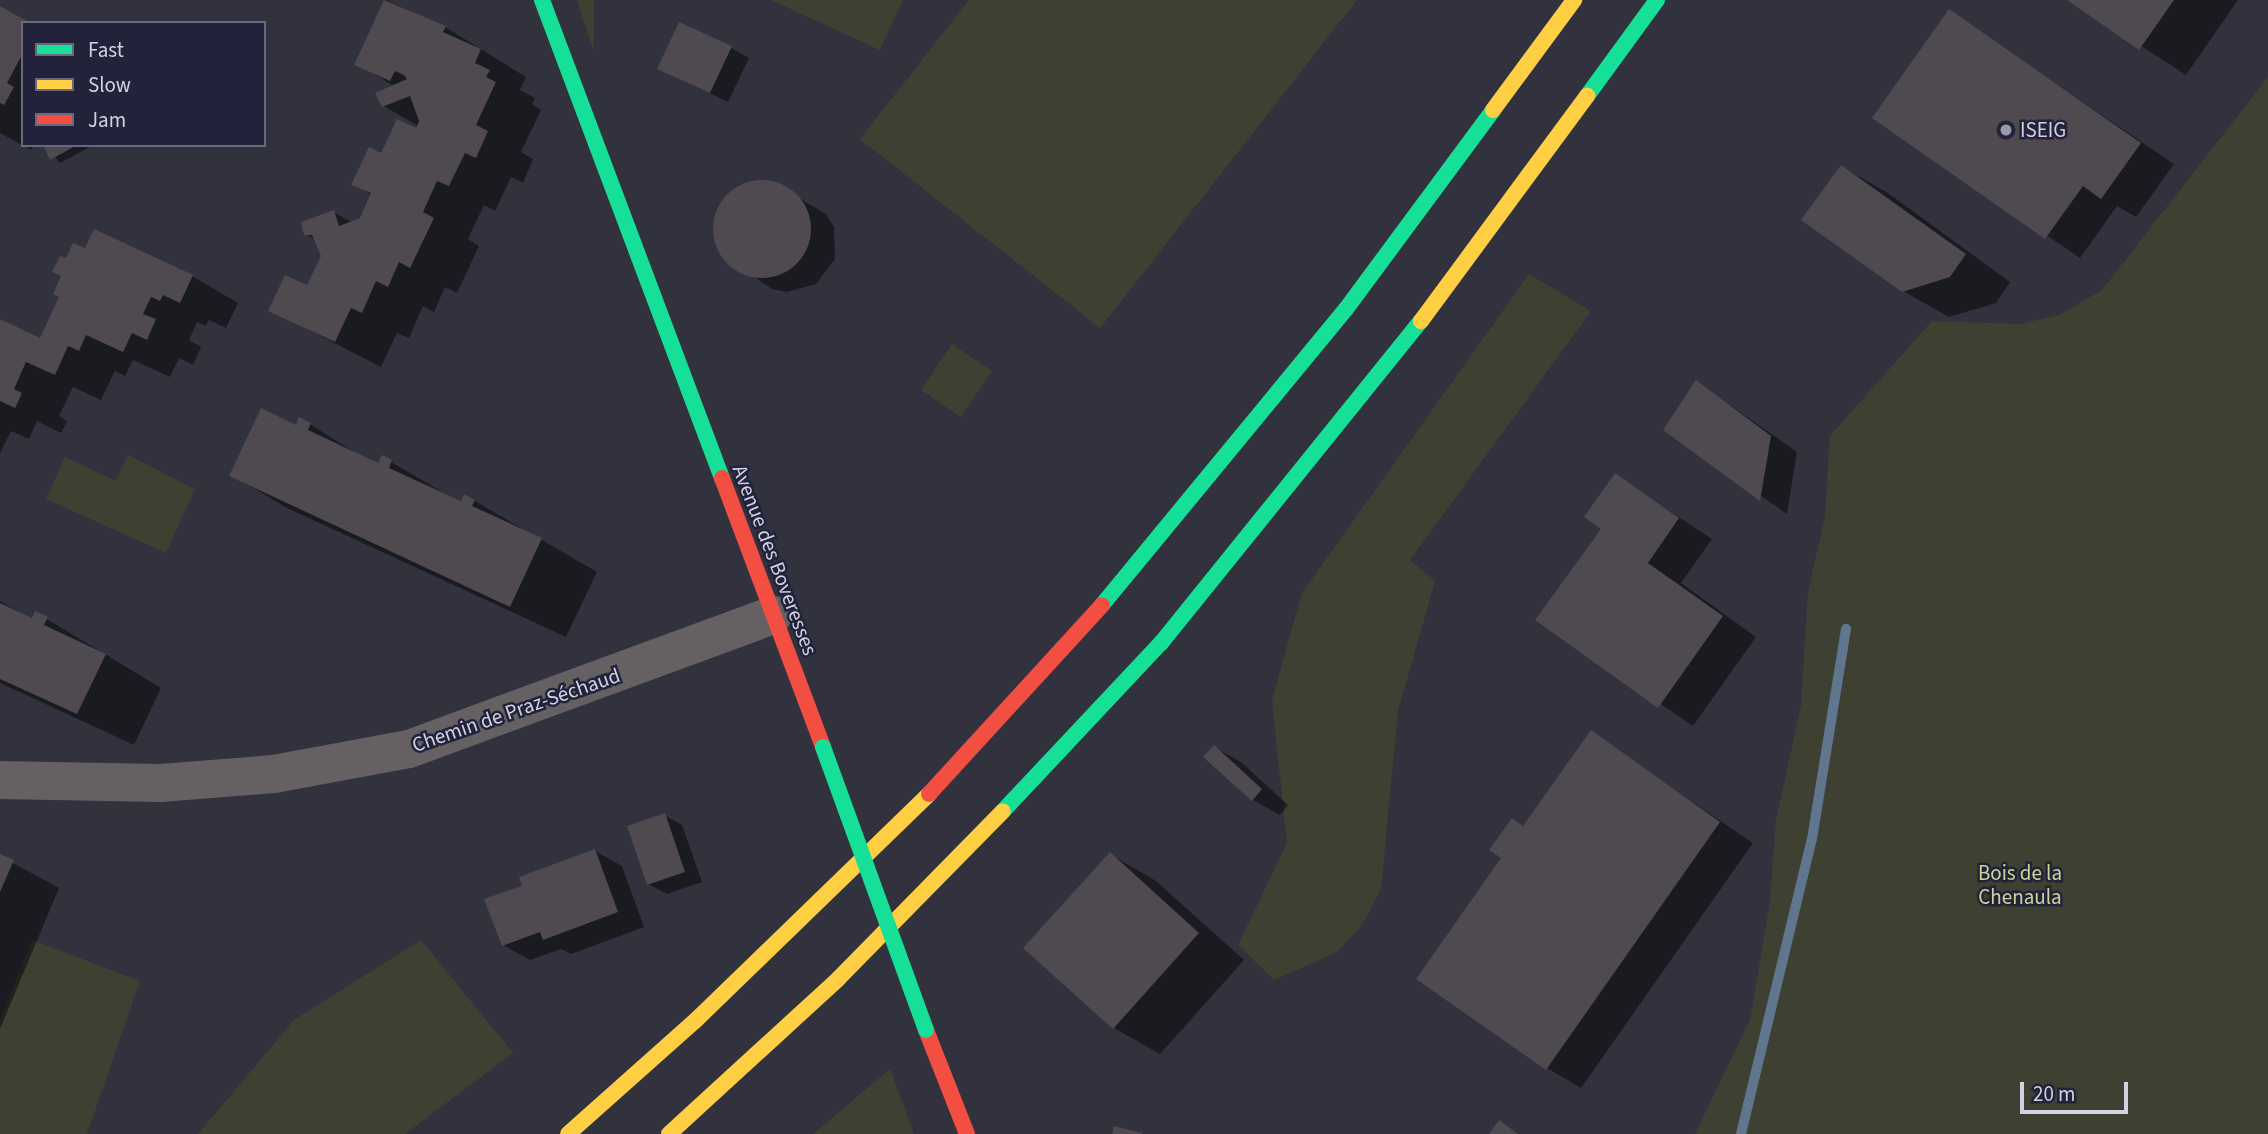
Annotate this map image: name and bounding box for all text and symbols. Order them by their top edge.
legend [21,21,266,147]
text: Fast [88,35,124,65]
text: Slow [88,70,131,100]
text: Jam [88,105,126,135]
place label: ISEIG [2020,117,2066,143]
marker: ISEIG [1998,122,2014,138]
street label: Avenue des Boveresses [727,461,823,659]
street label: Chemin de Praz-Séchaud [409,662,623,758]
park label: Bois de la Chenaula [1978,860,2062,910]
scale bar [2023,1068,2132,1112]
text: 20 m [2033,1079,2075,1109]

